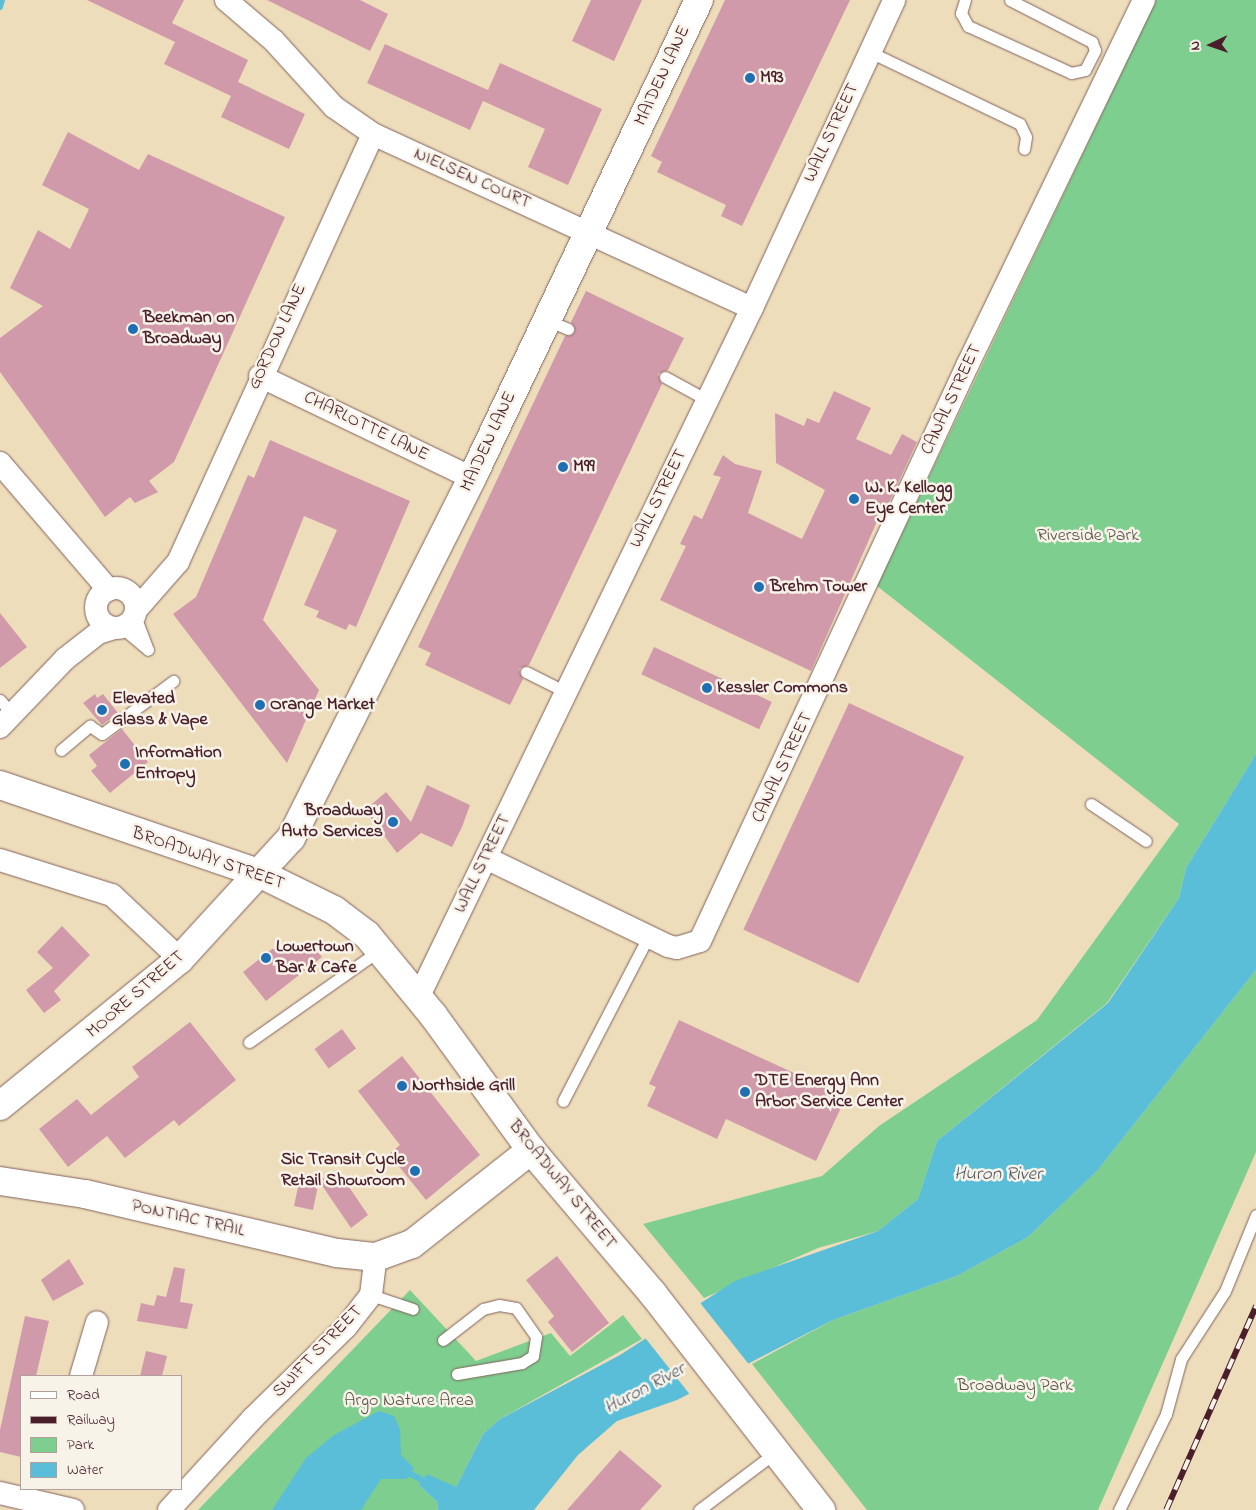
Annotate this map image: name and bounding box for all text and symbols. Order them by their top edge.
north arrow [1186,20,1236,70]
street label: MAIDEN LANE [630,23,696,129]
text: N [1185,41,1206,51]
place label: M93 [760,67,784,89]
marker: M93 [744,72,756,84]
street label: WALL STREET [800,80,864,186]
street label: NIELSEN COURT [410,144,534,214]
street label: GORDON LANE [244,281,312,393]
place label: Beekman on Broadway [143,308,234,350]
marker: Beekman on Broadway [127,323,139,335]
street label: CANAL STREET [917,341,987,459]
street label: CHARLOTTE LANE [300,387,432,467]
street label: MAIDEN LANE [456,389,522,495]
street label: WALL STREET [626,446,692,552]
place label: M99 [573,456,595,478]
marker: M99 [557,461,569,473]
place label: W. K. Kellogg Eye Center [865,478,952,520]
marker: W. K. Kellogg Eye Center [847,492,861,506]
park label: Riverside Park [1037,525,1139,547]
place label: Brehm Tower [770,576,867,598]
marker: Brehm Tower [752,580,766,594]
place label: Kessler Commons [717,677,848,699]
marker: Kessler Commons [701,682,713,694]
place label: Elevated Glass & Vape [112,689,208,732]
place label: Orange Market [270,694,375,716]
marker: Orange Market [254,699,266,711]
marker: Elevated Glass & Vape [96,704,108,716]
street label: CANAL STREET [748,709,818,827]
place label: Information Entropy [135,743,222,786]
marker: Information Entropy [119,758,131,770]
place label: Broadway Auto Services [281,801,383,844]
street label: WALL STREET [450,811,516,917]
marker: Broadway Auto Services [387,816,399,828]
street label: BROADWAY STREET [129,823,287,895]
place label: Lowertown Bar & Cafe [276,937,357,980]
street label: MOORE STREET [83,947,189,1043]
marker: Lowertown Bar & Cafe [260,952,272,964]
place label: DTE Energy Ann Arbor Service Center [755,1071,903,1114]
place label: Northside Grill [412,1075,515,1097]
marker: Northside Grill [396,1080,408,1092]
marker: DTE Energy Ann Arbor Service Center [739,1086,751,1098]
street label: BROADWAY STREET [503,1116,621,1254]
place label: Sic Transit Cycle Retail Showroom [281,1150,405,1192]
water label: Huron River [954,1164,1042,1186]
marker: Sic Transit Cycle Retail Showroom [409,1165,421,1177]
street label: PONTIAC TRAIL [129,1195,247,1243]
street label: SWIFT STREET [268,1301,368,1403]
water label: Huron River [601,1358,689,1420]
legend [20,1375,182,1490]
park label: Broadway Park [957,1375,1073,1397]
text: Road [67,1384,100,1406]
park label: Argo Nature Area [344,1390,474,1412]
text: Railway [67,1409,115,1431]
text: Park [67,1434,94,1456]
text: Water [67,1459,103,1481]

